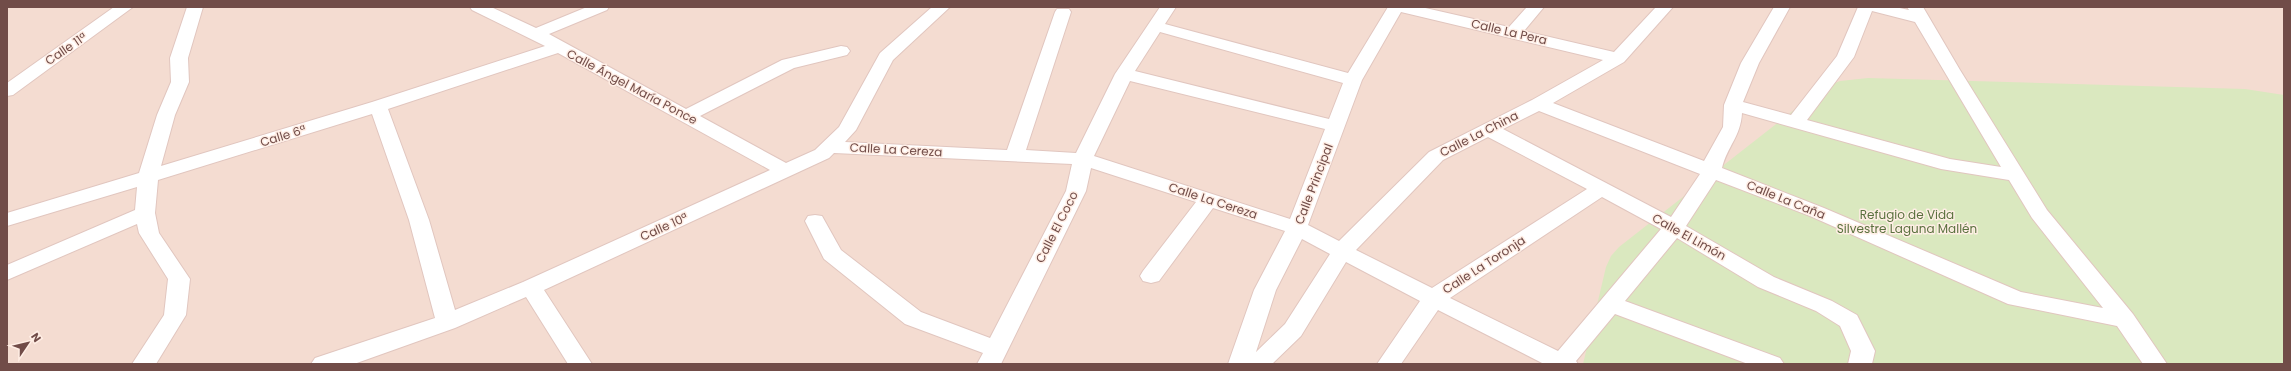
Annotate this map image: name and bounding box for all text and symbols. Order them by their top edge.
street label: Calle La Pera [1469,15,1549,49]
street label: Calle 11ª [41,28,90,69]
street label: Calle Ángel María Ponce [564,45,701,128]
street label: Calle La China [1437,106,1521,161]
street label: Calle 6ª [258,121,308,151]
street label: Calle La Cereza [849,139,943,160]
street label: Calle Principal [1290,141,1337,227]
street label: Calle La Caña [1744,176,1828,223]
street label: Calle La Cereza [1166,178,1260,223]
street label: Calle El Coco [1031,188,1082,265]
park label: Refugio de Vida Silvestre Laguna Mallén [1837,206,1977,237]
street label: Calle 10ª [637,208,690,245]
street label: Calle El Limón [1649,209,1729,264]
street label: Calle La Toronja [1439,231,1528,298]
north arrow [8,323,48,363]
text: N [27,329,45,345]

